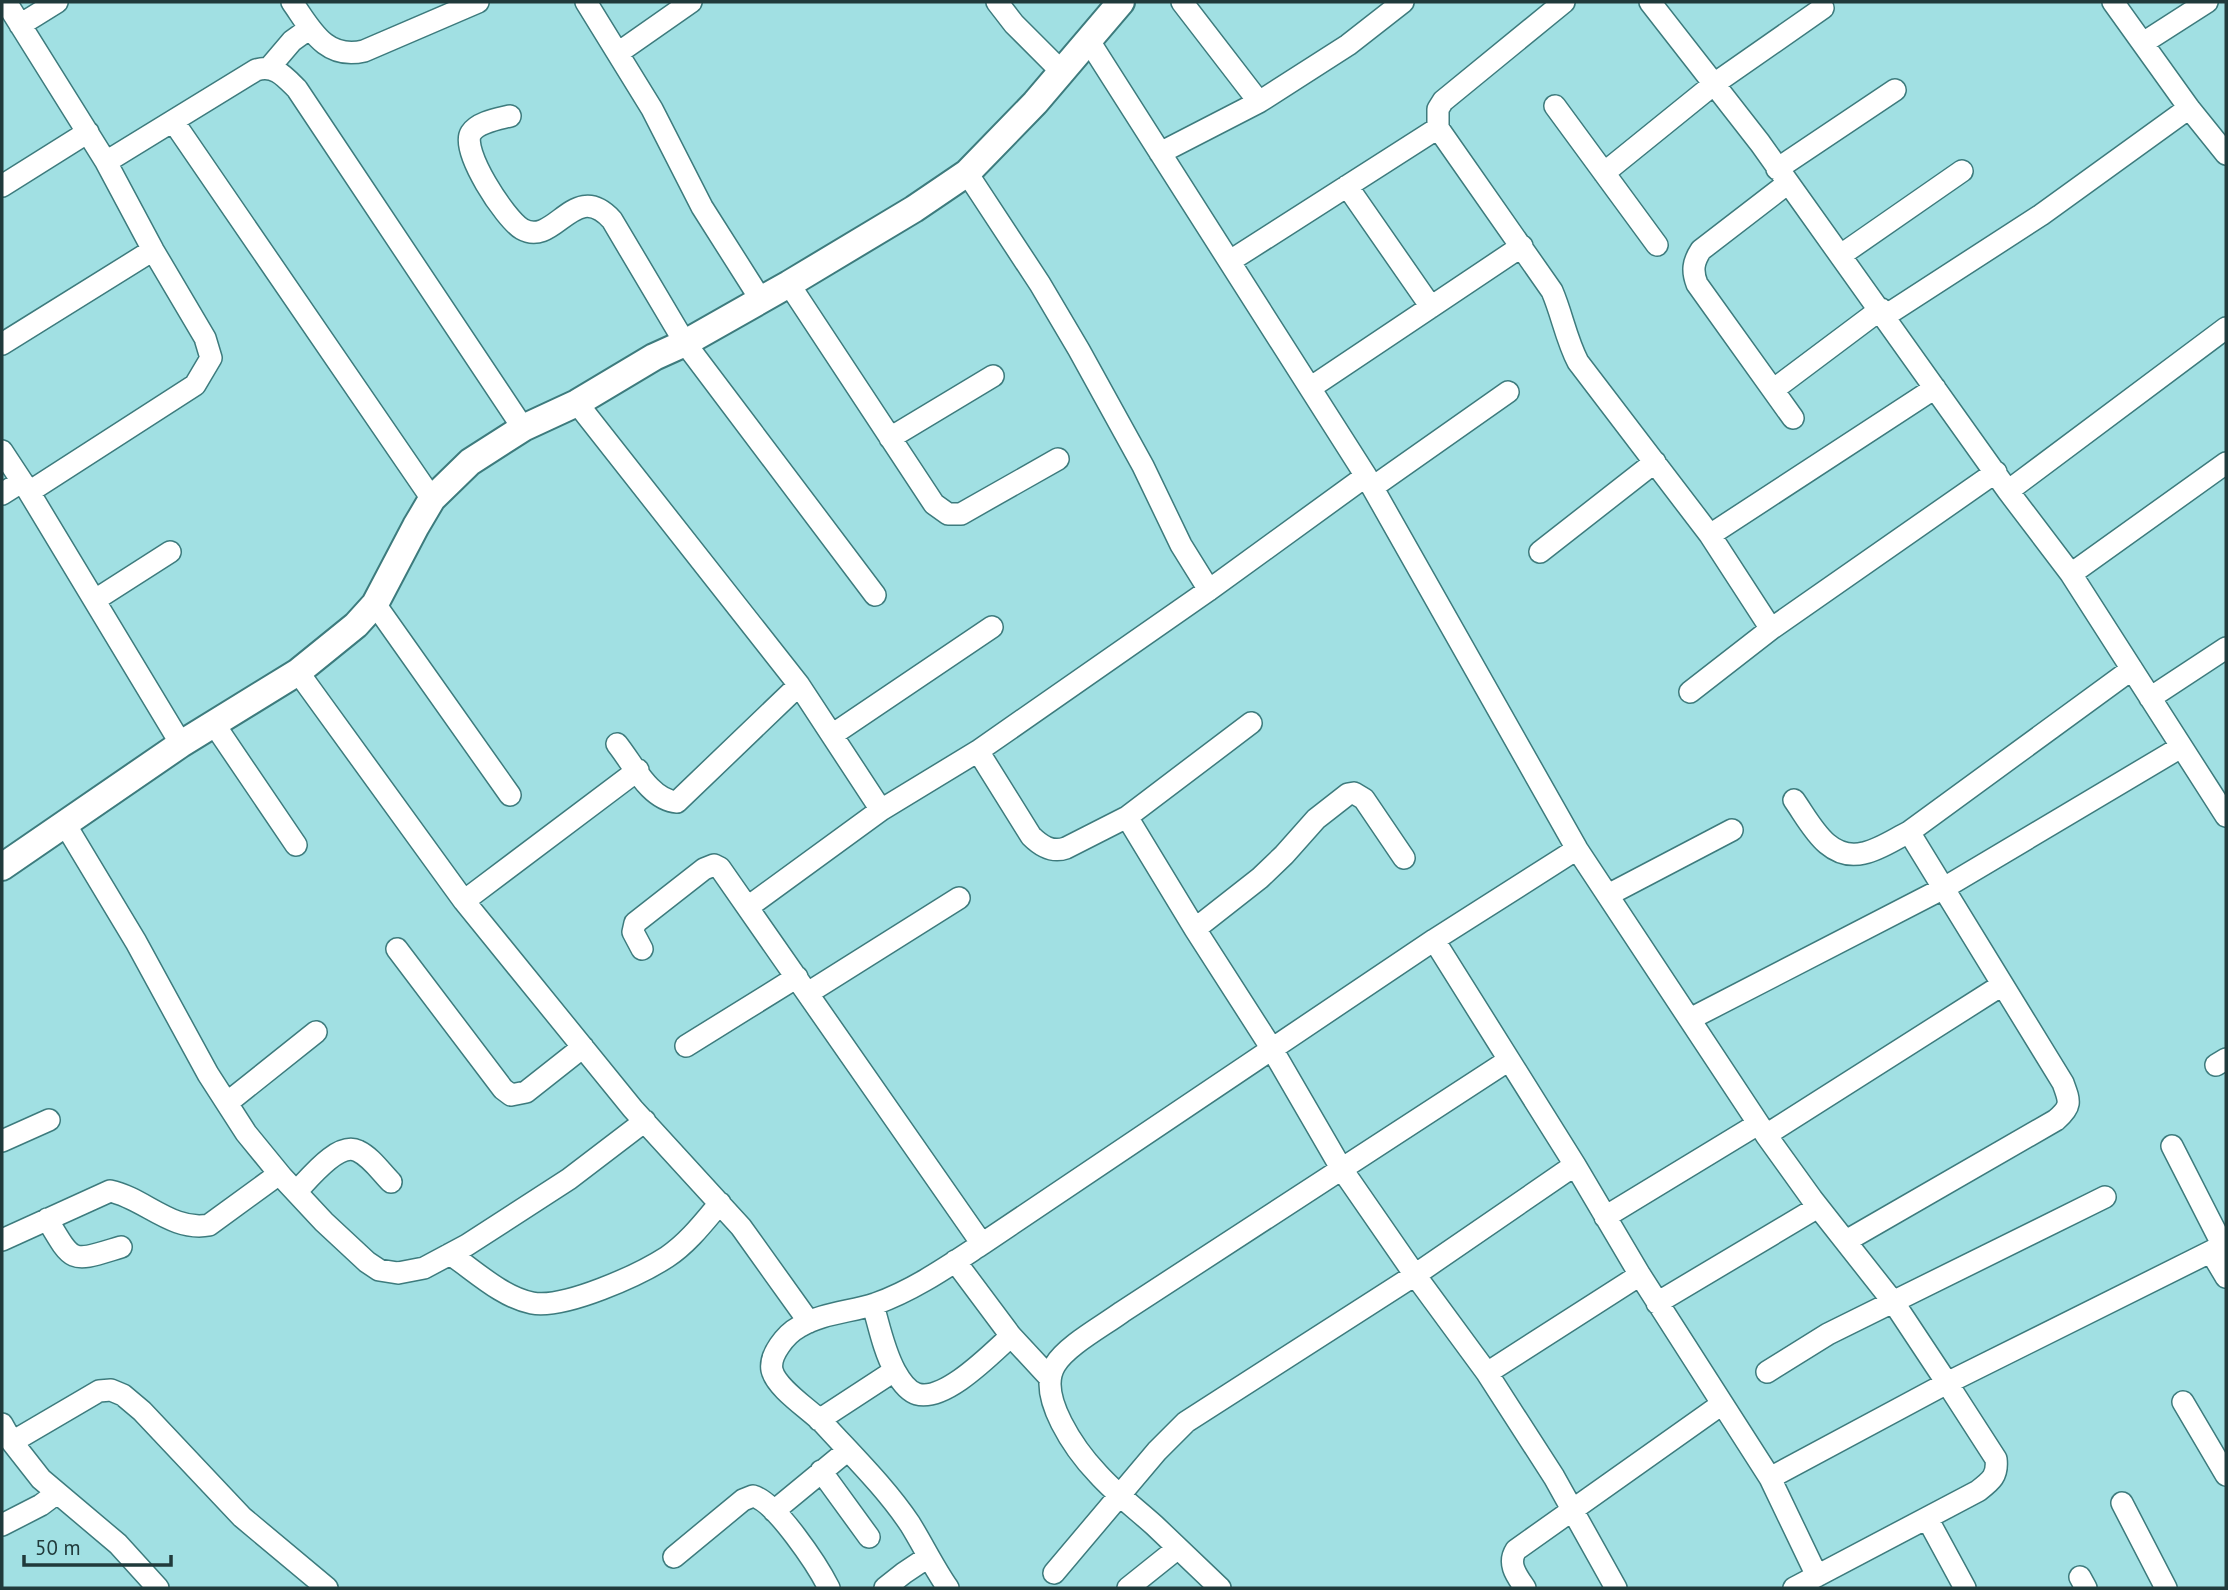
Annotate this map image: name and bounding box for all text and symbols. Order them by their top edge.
scale bar [24,1524,172,1568]
text: 50 m [35,1534,81,1561]

